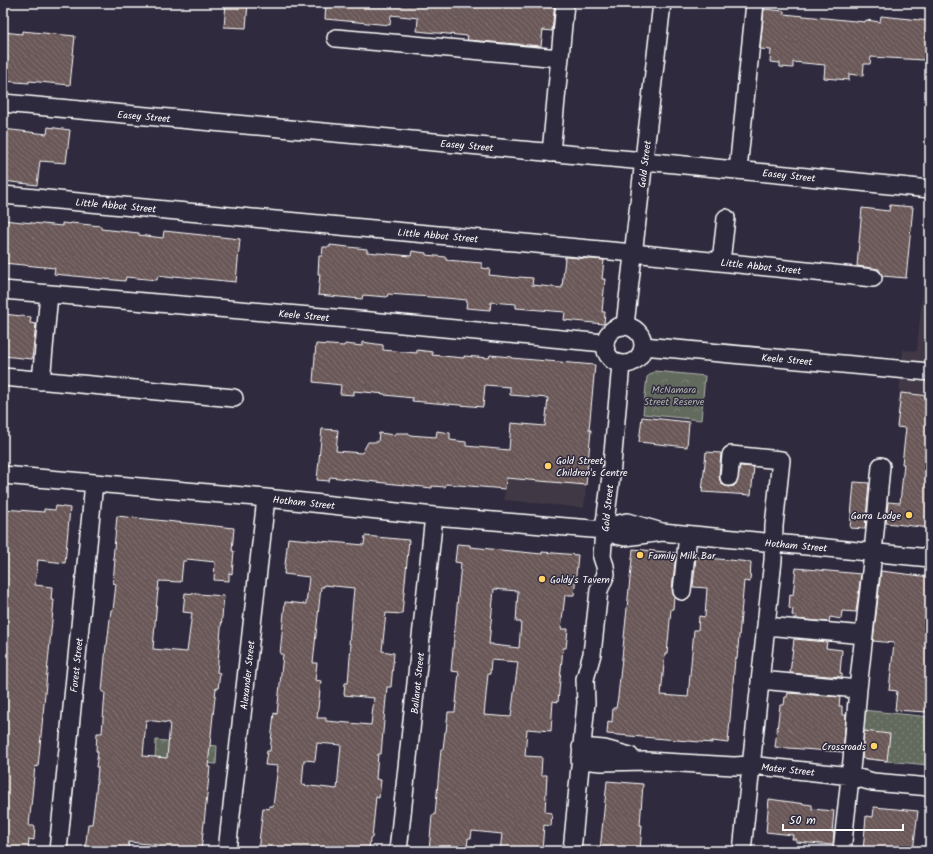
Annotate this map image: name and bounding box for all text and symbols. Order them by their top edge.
street label: Easey Street [117,107,171,127]
street label: Easey Street [440,136,494,156]
street label: Gold Street [634,139,656,189]
street label: Easey Street [762,165,816,187]
street label: Little Abbot Street [75,195,157,218]
street label: Little Abbot Street [397,225,479,248]
street label: Little Abbot Street [720,255,802,279]
street label: Keele Street [278,306,330,326]
street label: Keele Street [761,350,813,370]
park label: McNamara Street Reserve [644,382,705,410]
place label: Gold Street Children's Centre [556,453,628,481]
marker: Gold Street Children's Centre [543,461,553,471]
street label: Gold Street [598,484,618,533]
street label: Hotham Street [272,492,336,514]
place label: Garra Lodge [851,508,901,524]
marker: Garra Lodge [904,510,914,520]
street label: Hotham Street [764,535,828,557]
place label: Family Milk Bar [648,548,716,564]
marker: Family Milk Bar [635,550,645,560]
place label: Goldy's Tavern [550,572,610,588]
marker: Goldy's Tavern [537,574,547,584]
street label: Forest Street [66,637,88,693]
street label: Alexander Street [236,640,260,711]
street label: Ballarat Street [407,651,429,715]
place label: Crossroads [822,739,867,755]
marker: Crossroads [869,741,879,751]
street label: Mater Street [760,759,816,781]
scale bar [783,806,903,832]
text: 50 m [789,811,816,830]

